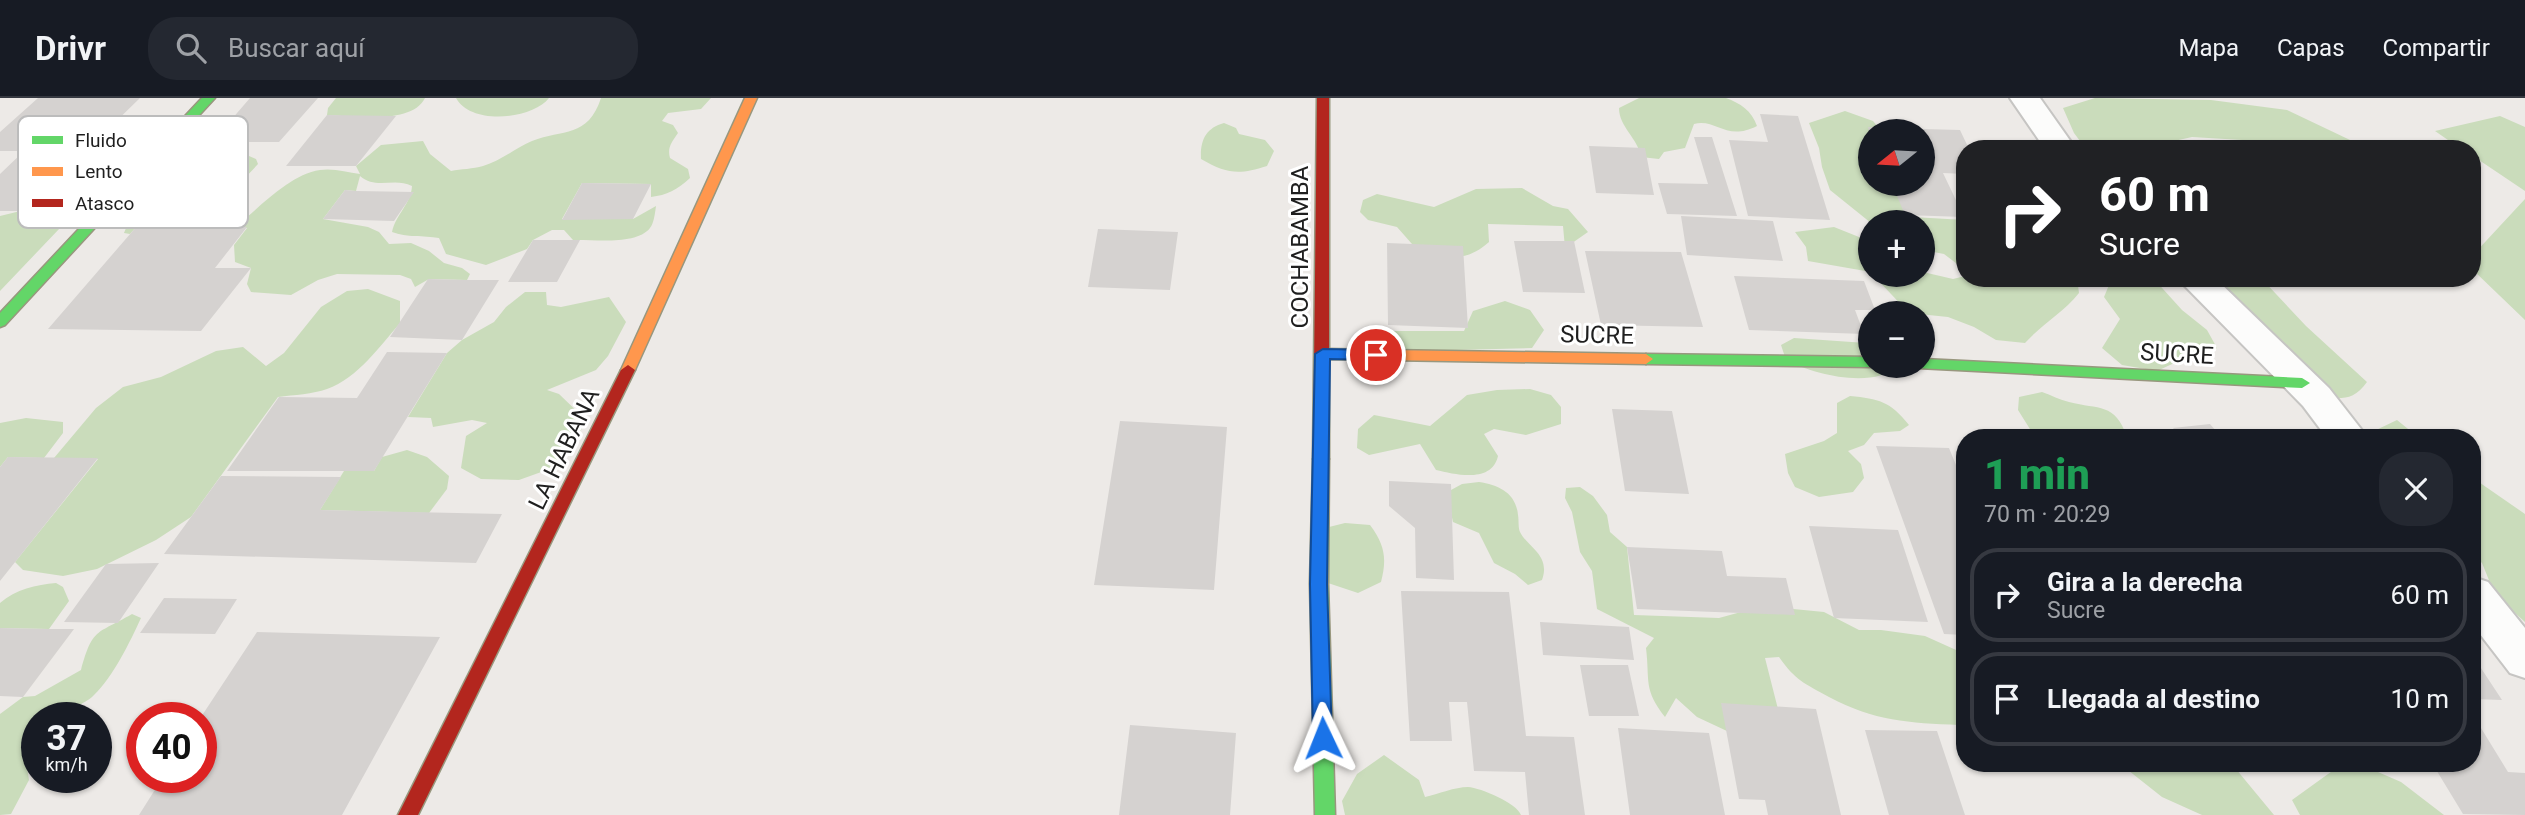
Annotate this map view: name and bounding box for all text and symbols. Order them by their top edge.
search box [148,17,638,80]
text: Drivr [35,29,106,68]
icon: search [172,29,210,67]
text: Buscar aquí [228,33,365,63]
text: Mapa [2178,34,2239,62]
text: Capas [2277,34,2345,62]
text: Compartir [2383,34,2490,62]
legend [18,116,248,228]
north arrow [1858,119,1936,196]
map controls [1858,119,1935,378]
text: Fluido [75,129,127,152]
text: Lento [75,160,123,183]
street label: COCHABAMBA [1286,165,1314,328]
text: 60 m [2099,166,2210,223]
icon: right [1984,168,2075,259]
text: Atasco [75,192,134,215]
button: + [1858,210,1935,287]
text: Sucre [2099,225,2180,263]
button: − [1858,301,1935,378]
street label: SUCRE [1560,320,1634,350]
pin [1346,325,1406,385]
icon: arrive [1357,336,1395,374]
street label: SUCRE [2139,338,2215,370]
street label: LA HABANA [523,384,606,514]
text: 1 min [1984,450,2090,499]
button: close [2379,452,2453,526]
text: 70 m · 20:29 [1984,501,2110,528]
text: Gira a la derecha [2047,567,2243,597]
icon: right [1988,576,2026,614]
text: 60 m [2391,580,2449,610]
text: Sucre [2047,597,2105,624]
icon: arrive [1988,680,2026,718]
text: Llegada al destino [2047,684,2260,714]
text: 10 m [2391,684,2449,714]
position arrow [1286,701,1360,775]
speed limit sign: 40 [126,702,217,793]
text: 37 [46,718,87,759]
text: km/h [45,754,88,775]

